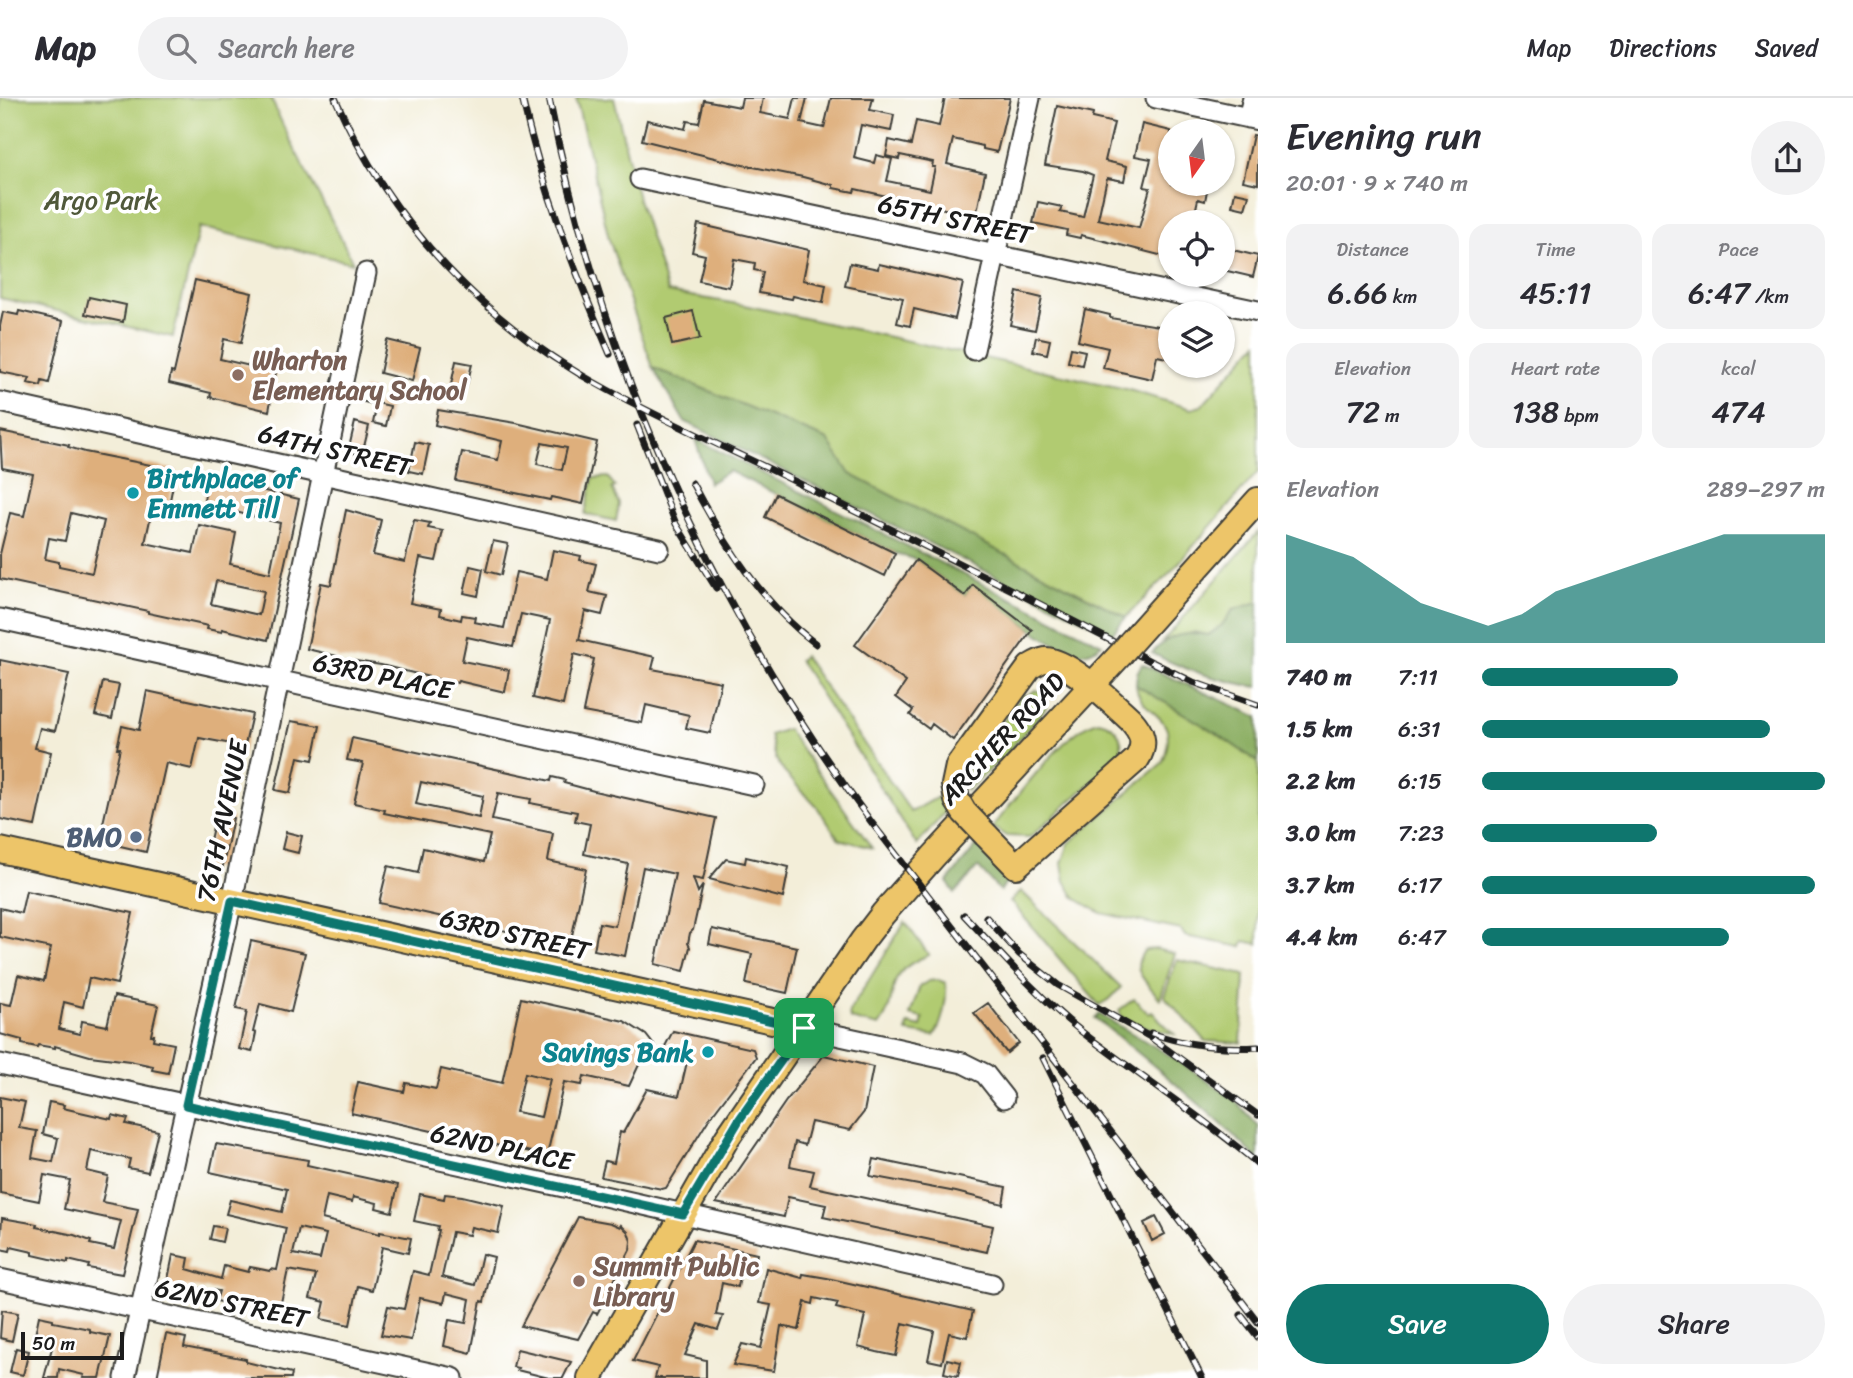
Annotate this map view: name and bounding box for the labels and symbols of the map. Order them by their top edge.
north arrow [1158,119,1236,196]
park label: Argo Park [43,177,158,223]
street label: 65TH STREET [874,180,1038,258]
place label: Wharton Elementary School [252,337,468,413]
marker: Wharton Elementary School [230,367,246,383]
street label: 64TH STREET [254,410,418,490]
place label: Birthplace of Emmett Till [147,455,302,531]
marker: Birthplace of Emmett Till [125,485,141,501]
street label: 63RD PLACE [309,639,459,714]
street label: ARCHER ROAD [927,660,1077,816]
street label: 76TH AVENUE [182,734,262,907]
place label: BMO [67,814,122,860]
marker: BMO [128,829,144,845]
street label: 63RD STREET [435,894,597,974]
pin [774,998,834,1058]
place label: Savings Bank [541,1029,694,1075]
marker: Savings Bank [700,1044,716,1060]
street label: 62ND PLACE [426,1109,579,1185]
place label: Summit Public Library [592,1243,760,1319]
street label: 62ND STREET [151,1264,315,1342]
marker: Summit Public Library [571,1273,587,1289]
scale bar [21,1329,124,1361]

